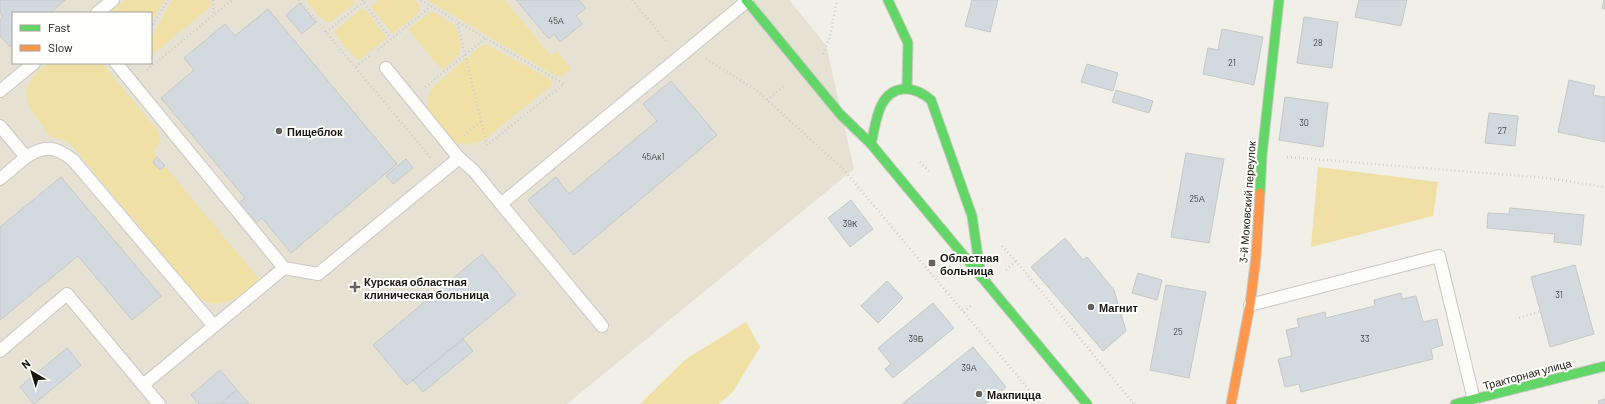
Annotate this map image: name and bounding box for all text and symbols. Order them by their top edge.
legend [12,12,152,64]
house number: 45А [548,15,564,26]
text: Fast [48,20,71,34]
house number: 28 [1313,37,1323,48]
text: Slow [48,40,73,54]
house number: 21 [1228,57,1236,68]
house number: 30 [1299,117,1309,128]
place label: Пищеблок [287,125,343,138]
house number: 27 [1497,125,1507,136]
marker: Пищеблок [274,126,284,136]
street label: 3-й Моковский переулок [1236,140,1258,263]
house number: 45Ак1 [642,151,664,162]
house number: 25А [1189,193,1205,204]
house number: 39К [843,218,858,229]
place label: Областная больница [940,251,999,277]
marker: Областная больница [927,258,937,268]
place label: Курская областная клиническая больница [364,275,490,301]
marker: Курская областная клиническая больница [349,281,361,293]
house number: 31 [1555,289,1563,300]
place label: Магнит [1099,301,1138,314]
marker: Магнит [1086,302,1096,312]
house number: 25 [1173,326,1183,337]
house number: 39Б [908,333,924,344]
house number: 33 [1360,333,1370,344]
north arrow [12,352,52,392]
text: N [19,356,32,371]
street label: Тракторная улица [1481,356,1573,392]
house number: 39А [961,362,977,373]
place label: Макпицца [987,388,1042,401]
marker: Макпицца [974,389,984,399]

